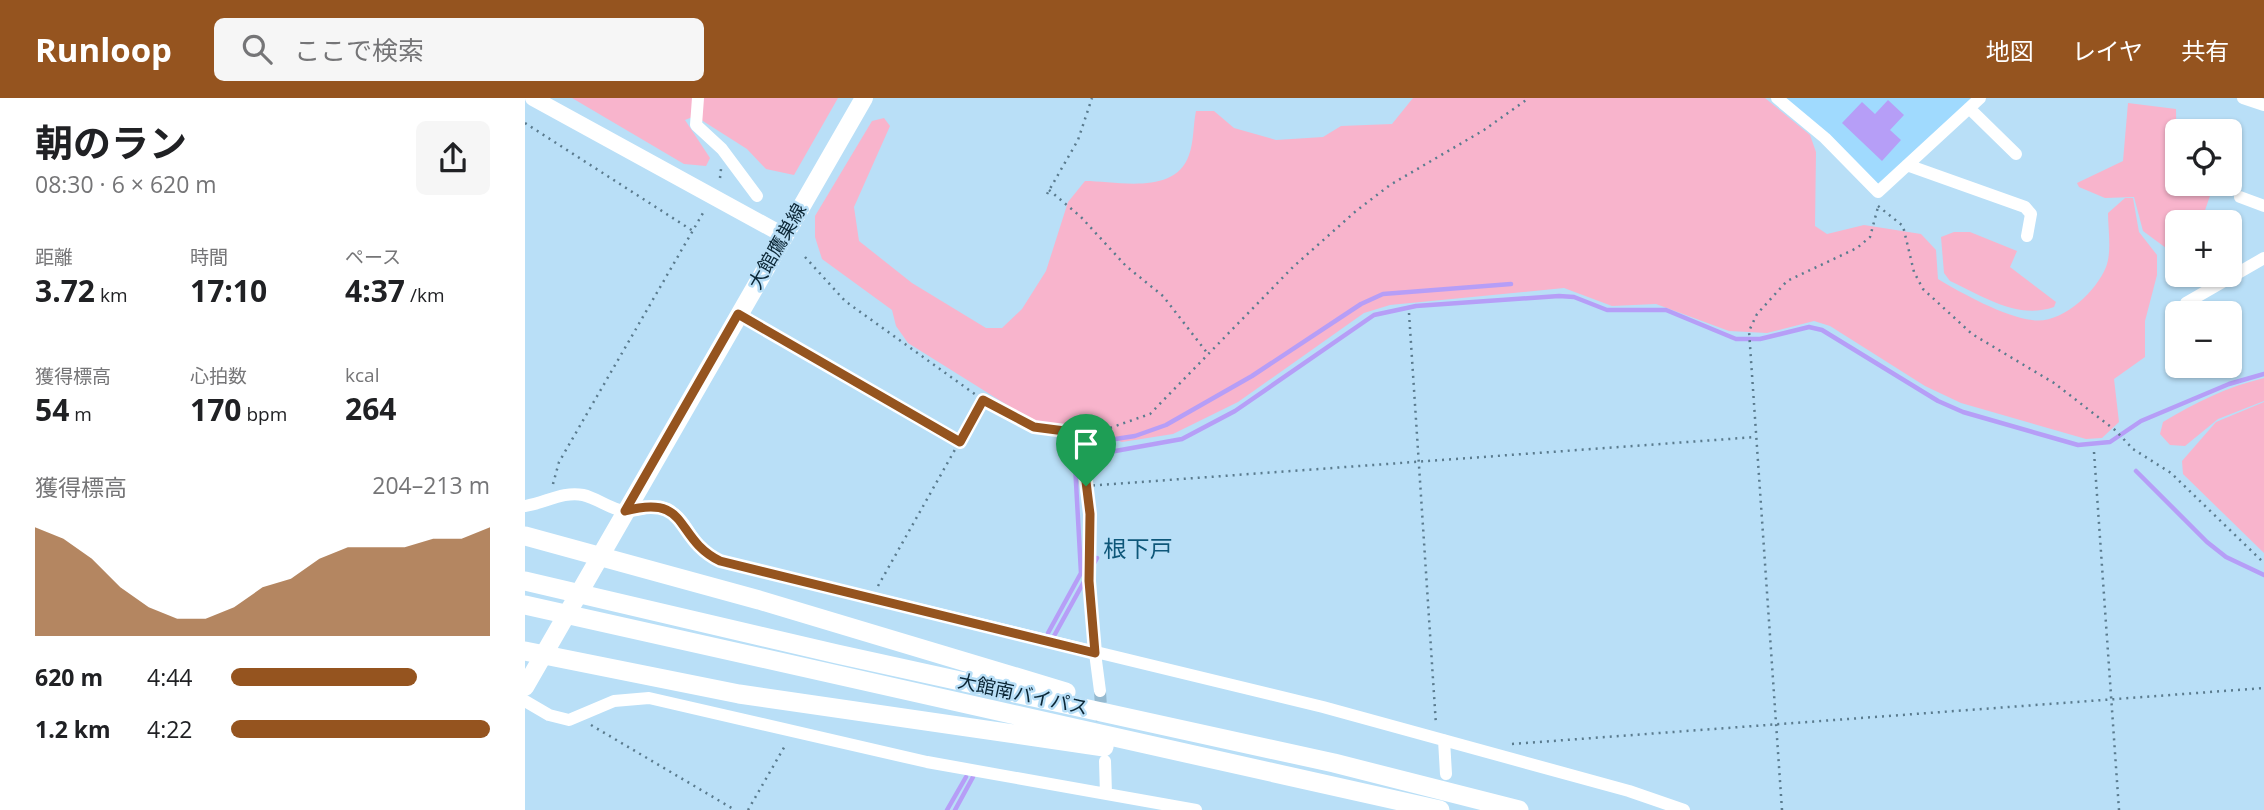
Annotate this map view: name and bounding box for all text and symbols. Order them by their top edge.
search box [214,18,704,81]
text: Runloop [35,27,172,72]
icon: search [238,30,276,68]
text: ここで検索 [294,32,424,68]
text: 地図 [1986,34,2034,67]
text: レイヤ [2072,34,2143,67]
text: 共有 [2181,34,2229,67]
text: 朝のラン [35,116,187,168]
map controls [2165,119,2242,378]
button: locate [2165,119,2242,196]
button: share [416,121,490,195]
text: 08:30 · 6 × 620 m [35,168,217,200]
street label: 大館鷹巣線 [742,198,812,294]
button: + [2165,210,2242,287]
text: 距離 [35,244,73,270]
text: 時間 [190,244,228,270]
text: ペース [345,244,401,270]
text: 3.72 [35,270,95,311]
text: 17:10 [190,270,267,311]
text: 4:37 [345,270,405,311]
text: km [95,282,128,308]
text: /km [405,282,445,308]
button: − [2165,301,2242,378]
text: kcal [345,362,379,388]
text: 獲得標高 [35,363,111,389]
text: 心拍数 [190,363,247,389]
text: 264 [345,388,396,429]
text: 54 [35,389,69,430]
text: 170 [190,389,241,430]
text: m [69,401,92,427]
text: bpm [241,401,287,427]
pin [1056,414,1116,486]
icon: arrive [1067,425,1105,463]
text: 204–213 m [372,469,490,501]
text: 獲得標高 [35,471,127,503]
district label: 根下戸 [1104,532,1173,564]
text: 620 m [35,661,103,693]
text: 4:44 [147,661,193,693]
street label: 大館南バイパス [955,667,1091,721]
text: 1.2 km [35,713,111,745]
text: 4:22 [147,713,193,745]

